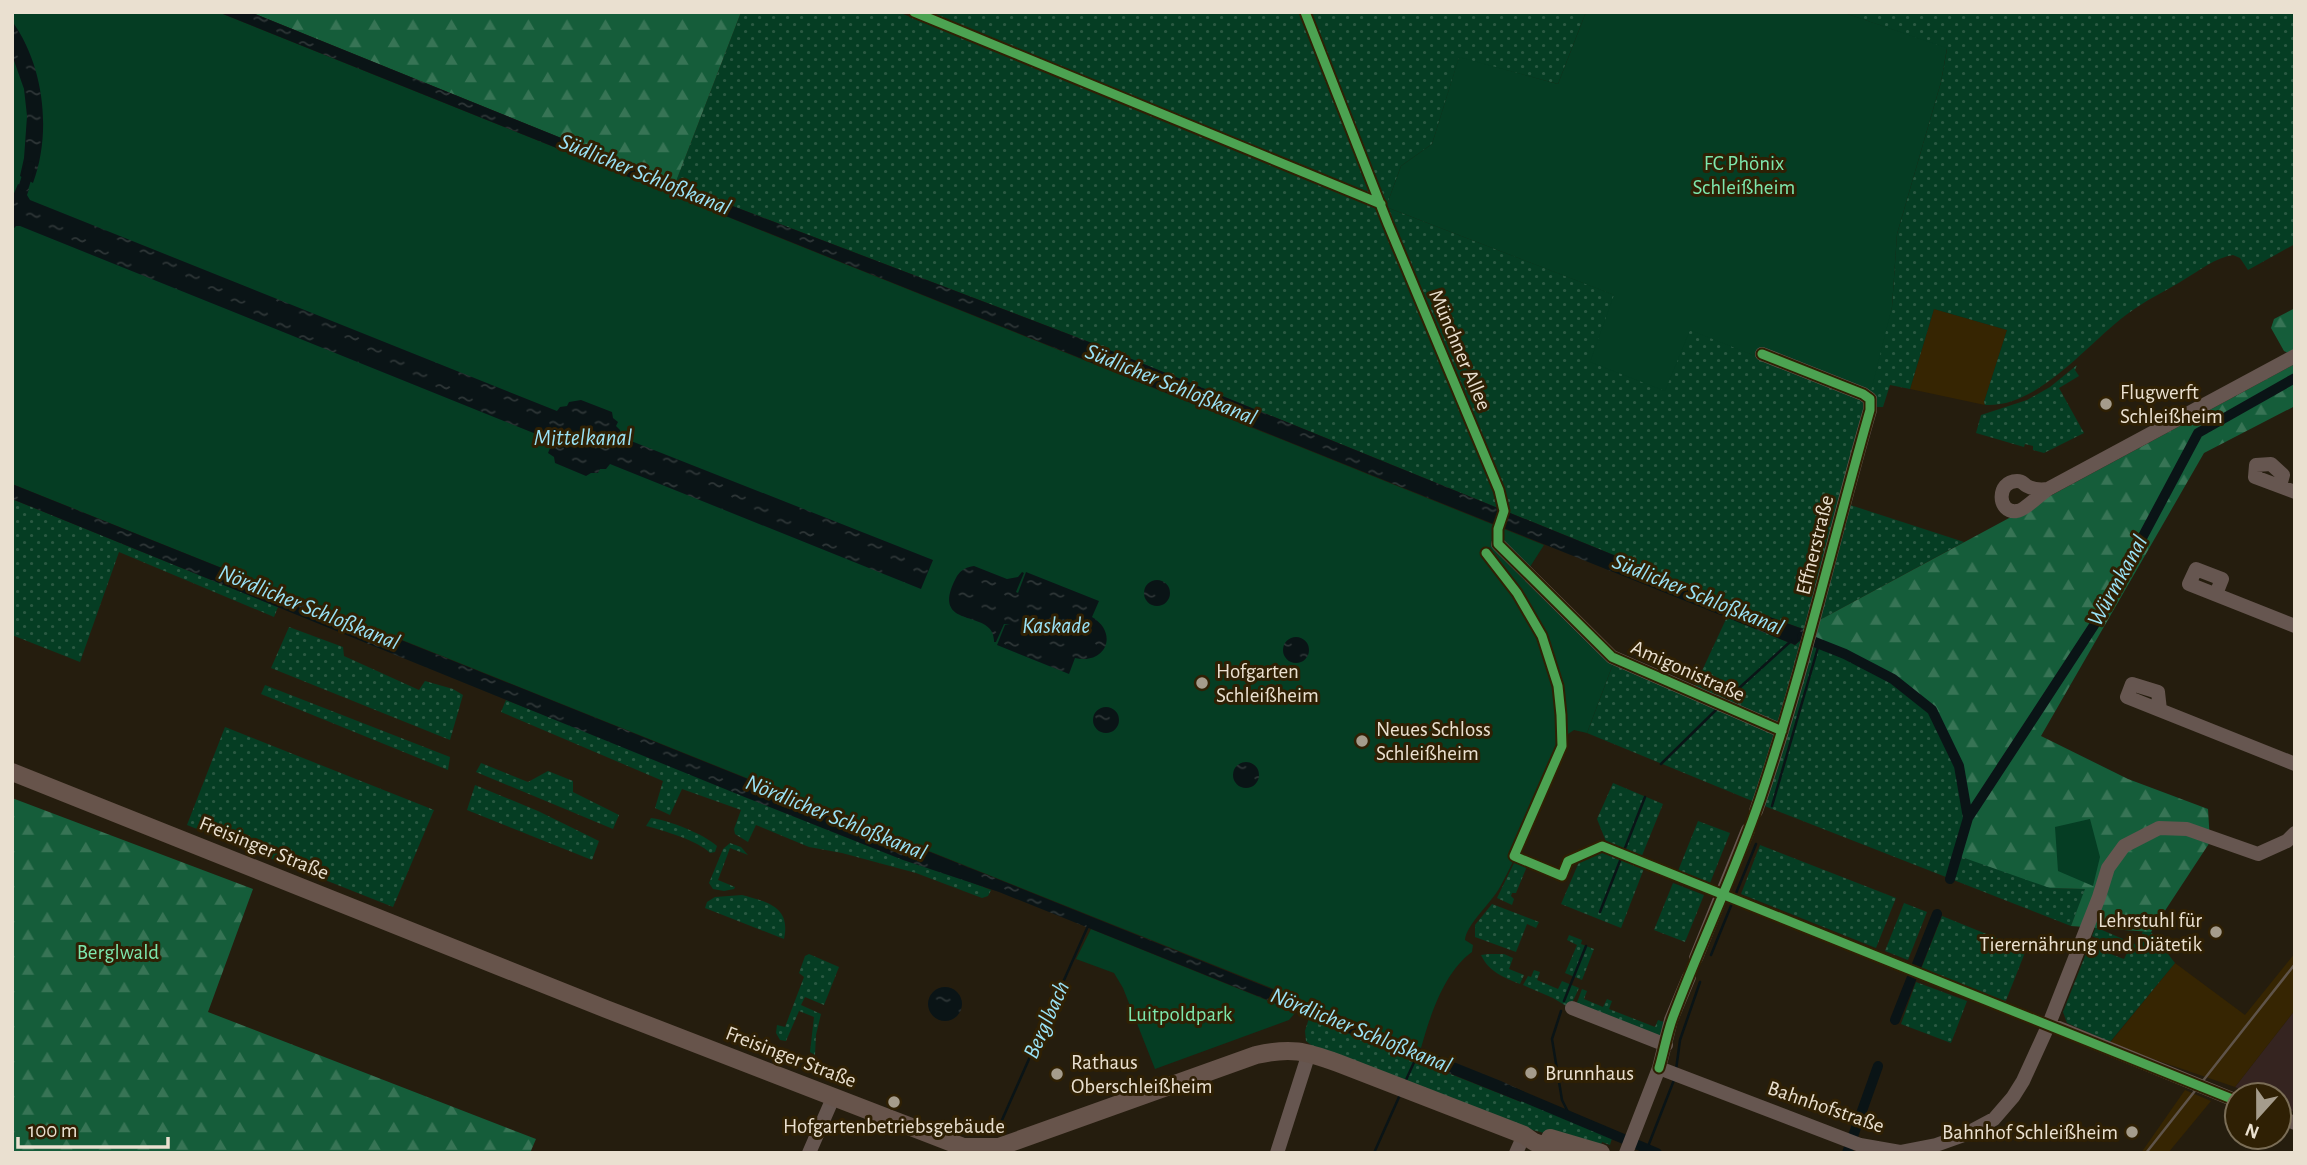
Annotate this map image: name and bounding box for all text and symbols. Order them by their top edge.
water label: Südlicher Schloßkanal [556,130,734,220]
park label: FC Phönix Schleißheim [1693,153,1795,198]
street label: Münchner Allee [1425,287,1495,413]
water label: Südlicher Schloßkanal [1082,340,1260,430]
place label: Flugwerft Schleißheim [2120,382,2223,427]
marker: Flugwerft Schleißheim [2098,396,2114,412]
water label: Mittelkanal [534,427,633,450]
street label: Effnerstraße [1793,493,1837,597]
water label: Würmkanal [2084,531,2153,630]
water label: Südlicher Schloßkanal [1609,550,1787,640]
water label: Nördlicher Schloßkanal [215,561,403,655]
water label: Kaskade [1022,615,1090,638]
street label: Amigonistraße [1628,637,1748,705]
place label: Hofgarten Schleißheim [1216,661,1319,706]
marker: Hofgarten Schleißheim [1194,675,1210,691]
place label: Neues Schloss Schleißheim [1376,719,1491,764]
marker: Neues Schloss Schleißheim [1354,733,1370,749]
water label: Nördlicher Schloßkanal [742,771,930,865]
street label: Freisinger Straße [196,812,332,884]
place label: Lehrstuhl für Tierernährung und Diätetik [1979,910,2202,955]
marker: Lehrstuhl für Tierernährung und Diätetik [2208,924,2224,940]
park label: Berglwald [77,942,159,963]
water label: Berglbach [1020,978,1074,1062]
water label: Nördlicher Schloßkanal [1267,984,1455,1078]
park label: Luitpoldpark [1128,1004,1233,1025]
street label: Freisinger Straße [723,1022,859,1092]
place label: Rathaus Oberschleißheim [1071,1052,1213,1097]
place label: Brunnhaus [1545,1063,1634,1084]
marker: Brunnhaus [1523,1065,1539,1081]
marker: Rathaus Oberschleißheim [1049,1066,1065,1082]
street label: Bahnhofstraße [1765,1077,1887,1137]
north arrow [2223,1081,2293,1151]
marker: Hofgartenbetriebsgebäude [886,1094,902,1110]
scale bar [18,1106,168,1150]
place label: Hofgartenbetriebsgebäude [783,1116,1005,1137]
text: N [2243,1119,2262,1142]
text: 100 m [28,1120,78,1141]
place label: Bahnhof Schleißheim [1942,1122,2118,1143]
marker: Bahnhof Schleißheim [2124,1124,2140,1140]

